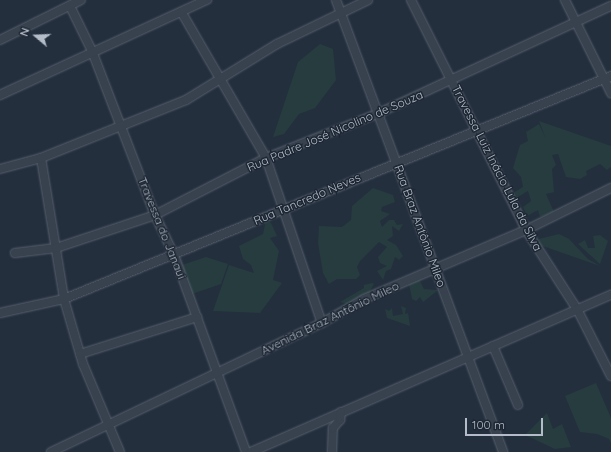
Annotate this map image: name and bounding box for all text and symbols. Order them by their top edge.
north arrow [16,16,56,56]
text: N [17,26,33,38]
street label: Travessa Luiz Inácio Lula da Silva [449,83,545,253]
street label: Rua Padre José Nicolino de Souza [245,87,425,175]
street label: Rua Braz Antônio Mileo [391,163,449,289]
street label: Rua Tancredo Neves [251,170,363,228]
street label: Travessa do Janaui [135,175,189,281]
street label: Avenida Braz Antônio Mileo [259,278,401,358]
scale bar [467,410,545,436]
text: 100 m [472,417,505,432]

